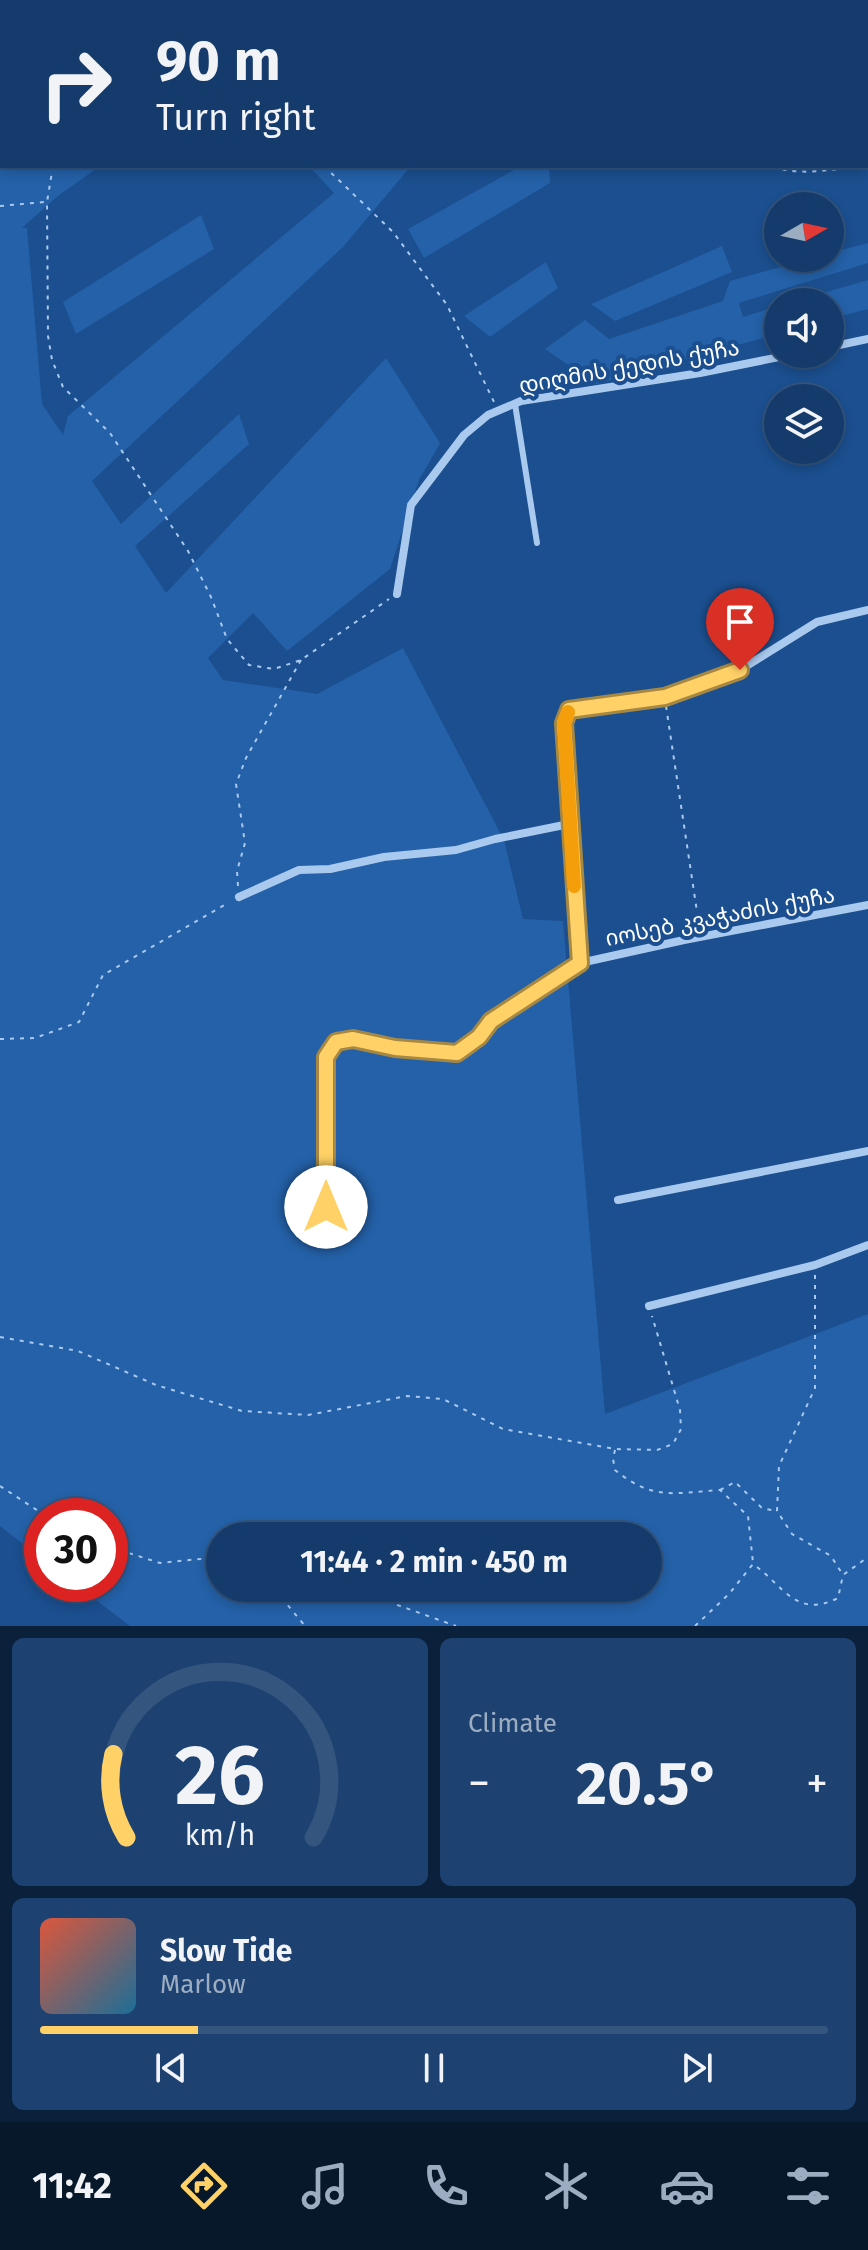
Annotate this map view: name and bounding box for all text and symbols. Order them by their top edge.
text: 90 m [156,28,281,95]
icon: right [24,32,128,136]
text: Turn right [156,96,316,140]
north arrow [764,192,844,272]
map controls [764,192,844,464]
button: sound [764,288,844,368]
street label: დიღმის ქედის ქუჩა [517,334,741,399]
button: layers [764,384,844,464]
pin [706,588,774,670]
icon: arrive [718,600,762,644]
street label: იოსებ კვაჭაძის ქუჩა [603,881,837,952]
position arrow [284,1165,368,1249]
speed limit sign: 30 [24,1498,128,1602]
text: 11:44 · 2 min · 450 m [300,1544,568,1580]
text: Climate [468,1708,557,1739]
text: 26 [175,1726,265,1826]
text: 20.5° [576,1748,720,1820]
text: − [468,1757,490,1810]
text: + [806,1757,828,1810]
text: km/h [185,1818,255,1853]
text: Slow Tide [160,1933,292,1969]
text: Marlow [160,1969,246,2000]
icon: previous [149,2046,193,2090]
icon: pause [412,2046,456,2090]
icon: next [675,2046,719,2090]
icon: directions [176,2158,232,2214]
icon: music [297,2158,353,2214]
icon: phone [418,2158,474,2214]
icon: climate [538,2158,594,2214]
icon: car [659,2158,715,2214]
icon: filters [780,2158,836,2214]
text: 11:42 [32,2164,112,2208]

